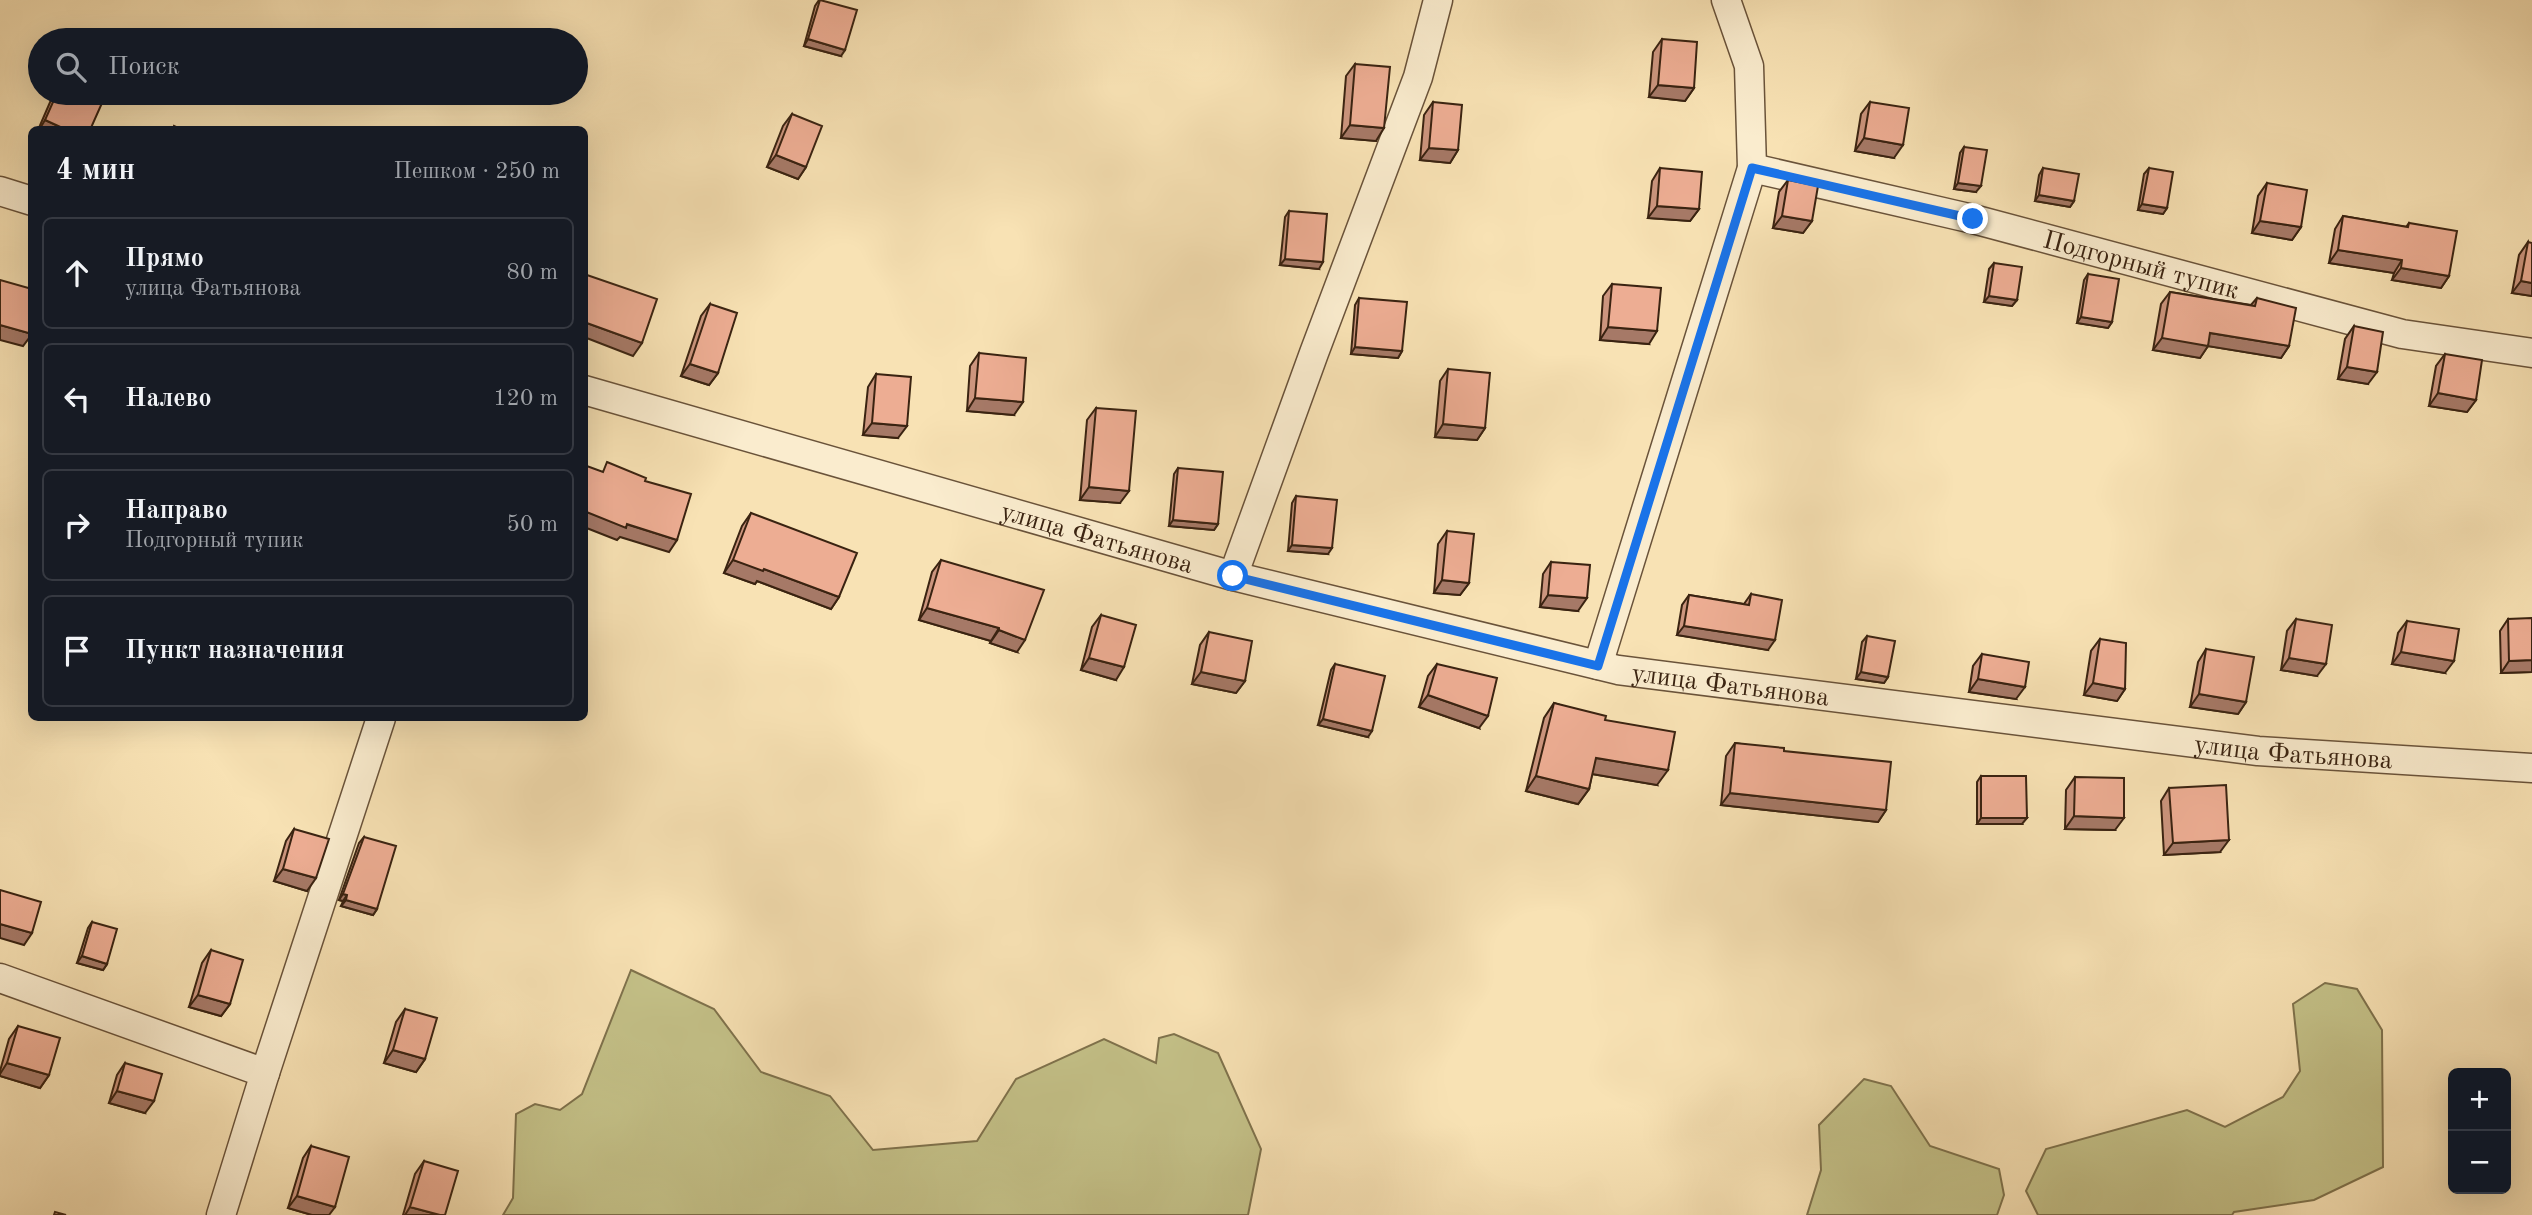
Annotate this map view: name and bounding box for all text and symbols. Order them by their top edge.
search box [28,28,588,105]
icon: search [52,48,90,86]
text: Поиск [108,54,180,80]
text: 4 мин [56,156,135,186]
text: Пешком · 250 m [394,160,560,183]
route end [1957,203,1988,234]
street label: Подгорный тупик [2040,227,2242,305]
text: Прямо [125,246,204,272]
icon: ahead [58,254,96,292]
text: 80 m [507,261,558,284]
text: улица Фатьянова [125,277,301,300]
icon: left [58,380,96,418]
text: Налево [125,386,212,412]
text: 120 m [493,387,558,410]
text: Направо [125,498,228,524]
street label: улица Фатьянова [998,499,1196,579]
icon: right [58,506,96,544]
text: 50 m [507,513,558,536]
text: Подгорный тупик [125,529,303,552]
route start [1217,560,1248,591]
icon: arrive [58,632,96,670]
text: Пункт назначения [125,638,344,664]
street label: улица Фатьянова [1630,661,1831,712]
street label: улица Фатьянова [2193,732,2394,774]
map controls [2448,1068,2511,1194]
button: + [2448,1068,2511,1131]
button: − [2448,1131,2511,1194]

